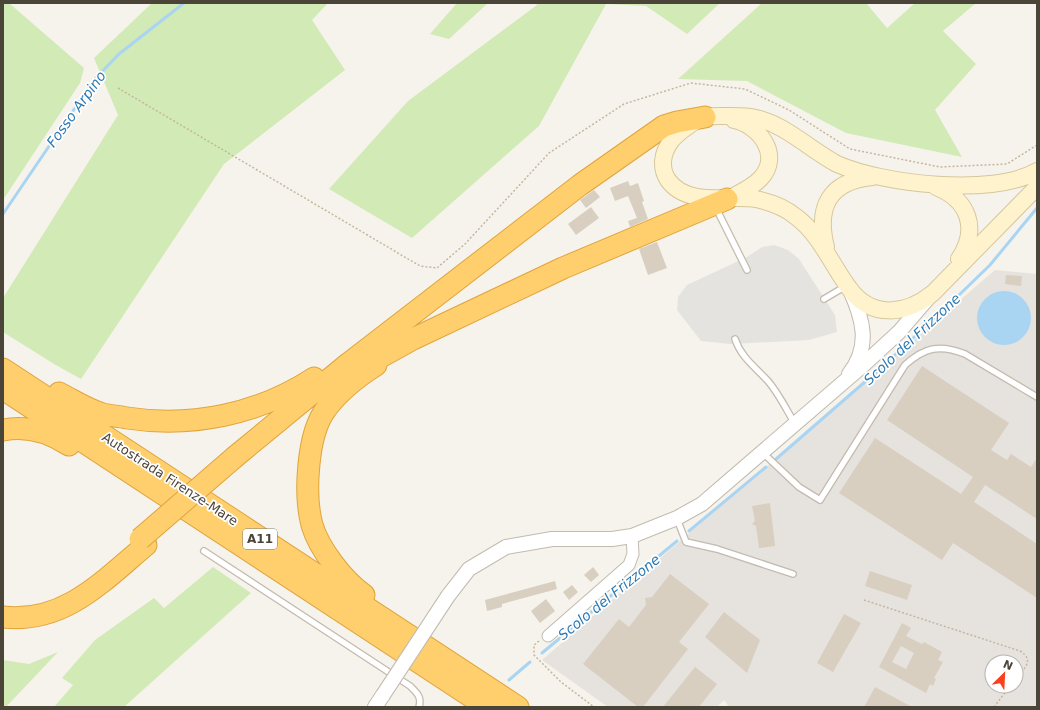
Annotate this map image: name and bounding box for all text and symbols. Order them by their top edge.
water label: Fosso Arpino [43,68,109,150]
water label: Scolo del Frizzone [860,290,964,388]
street label: Autostrada Firenze-Mare [99,429,241,529]
road number: A11 [243,529,277,549]
water label: Scolo del Frizzone [555,551,663,643]
north arrow [984,654,1024,694]
text: N [1001,658,1015,673]

